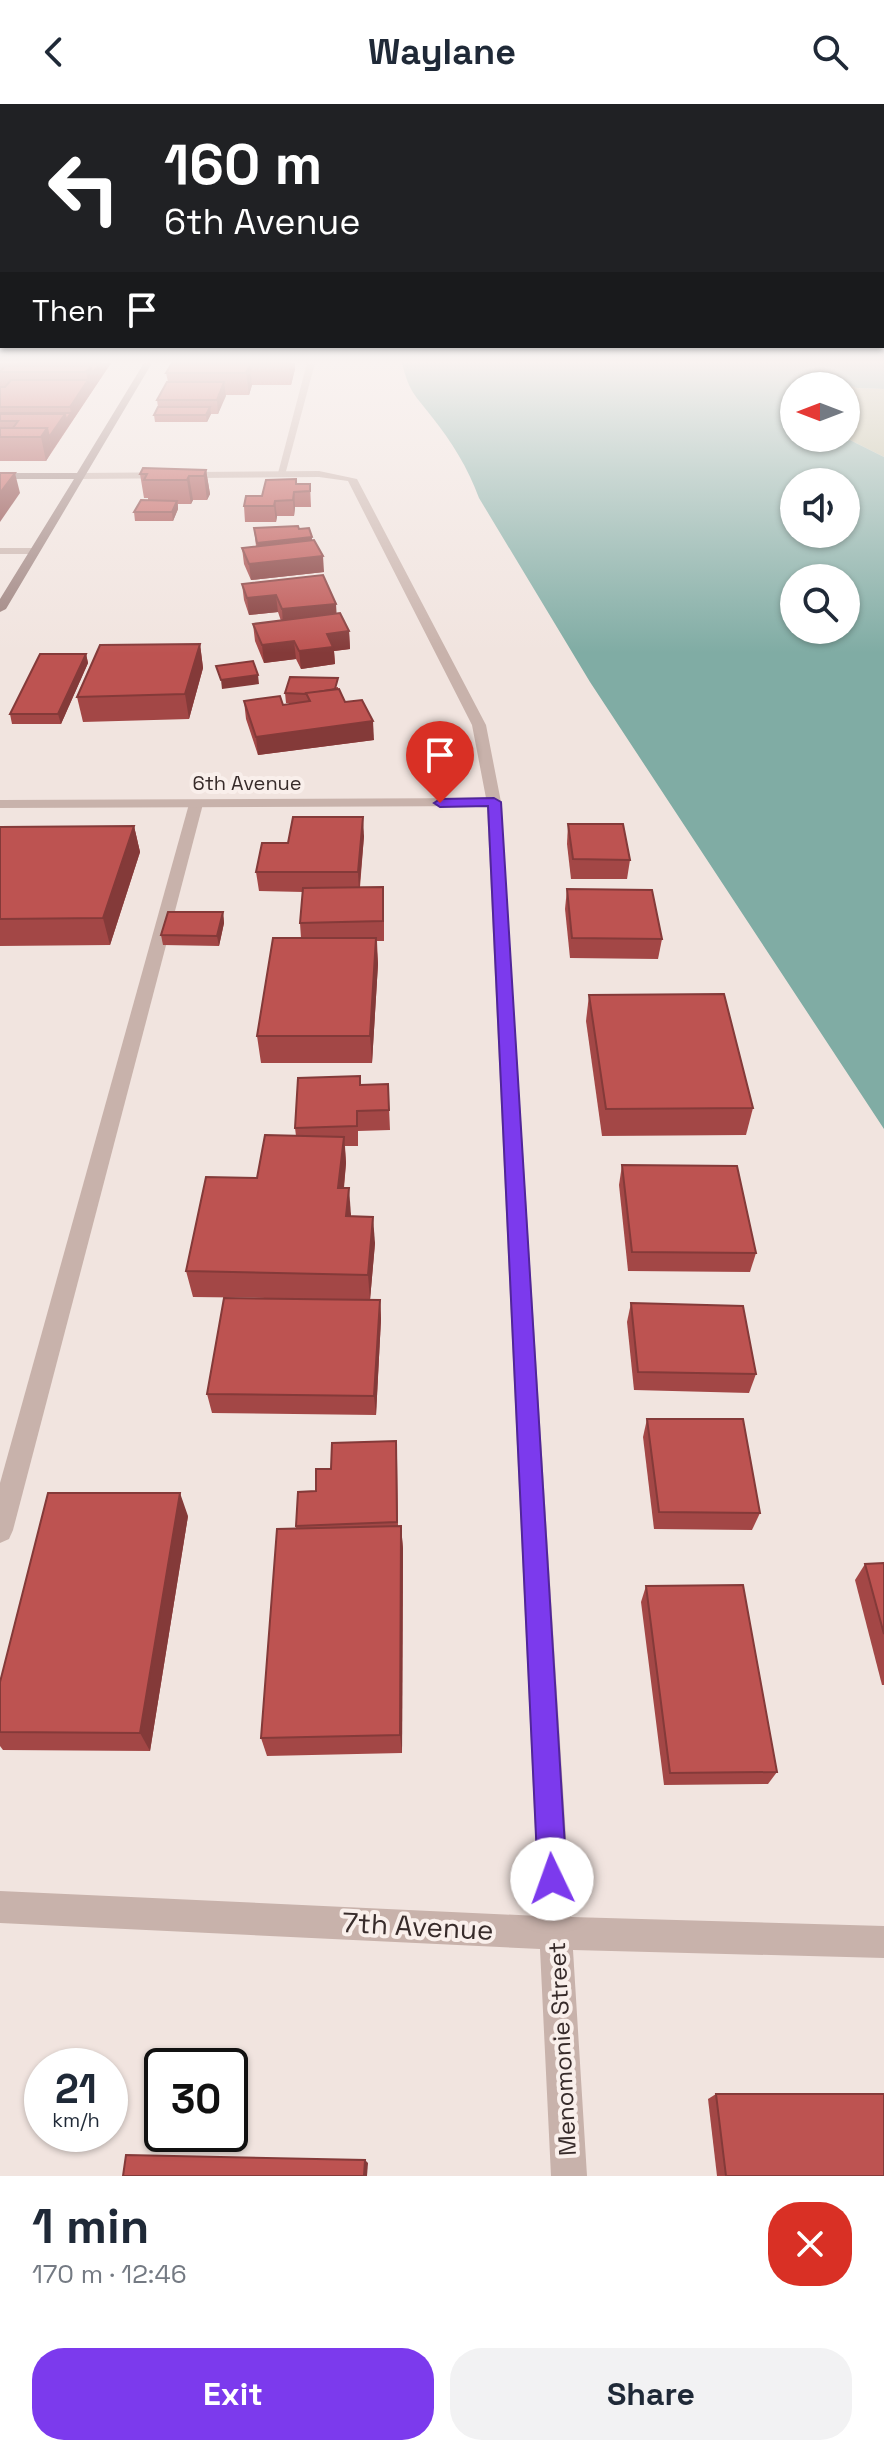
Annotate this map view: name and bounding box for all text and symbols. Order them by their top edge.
text: Waylane [368,29,516,75]
icon: back [32,30,76,74]
icon: search [808,30,852,74]
text: 160 m [164,129,322,200]
icon: left [32,136,136,240]
text: 6th Avenue [164,199,361,245]
icon: arrive [120,288,164,332]
text: Then [32,291,104,330]
north arrow [780,372,860,452]
map controls [780,372,860,644]
button: sound [780,468,860,548]
button: search [780,564,860,644]
pin [406,721,474,803]
icon: arrive [418,733,462,777]
street label: 6th Avenue [192,770,302,796]
position arrow [510,1837,594,1921]
street label: 7th Avenue [341,1904,495,1948]
street label: Menomonie Street [541,1941,583,2157]
speed limit sign: 30 [144,2048,248,2152]
text: 21 [55,2064,97,2115]
text: km/h [52,2107,100,2133]
text: 1 min [32,2196,149,2257]
button: close [768,2202,852,2286]
text: 170 m · 12:46 [32,2257,187,2291]
button: Exit [32,2348,434,2440]
button: Share [450,2348,852,2440]

